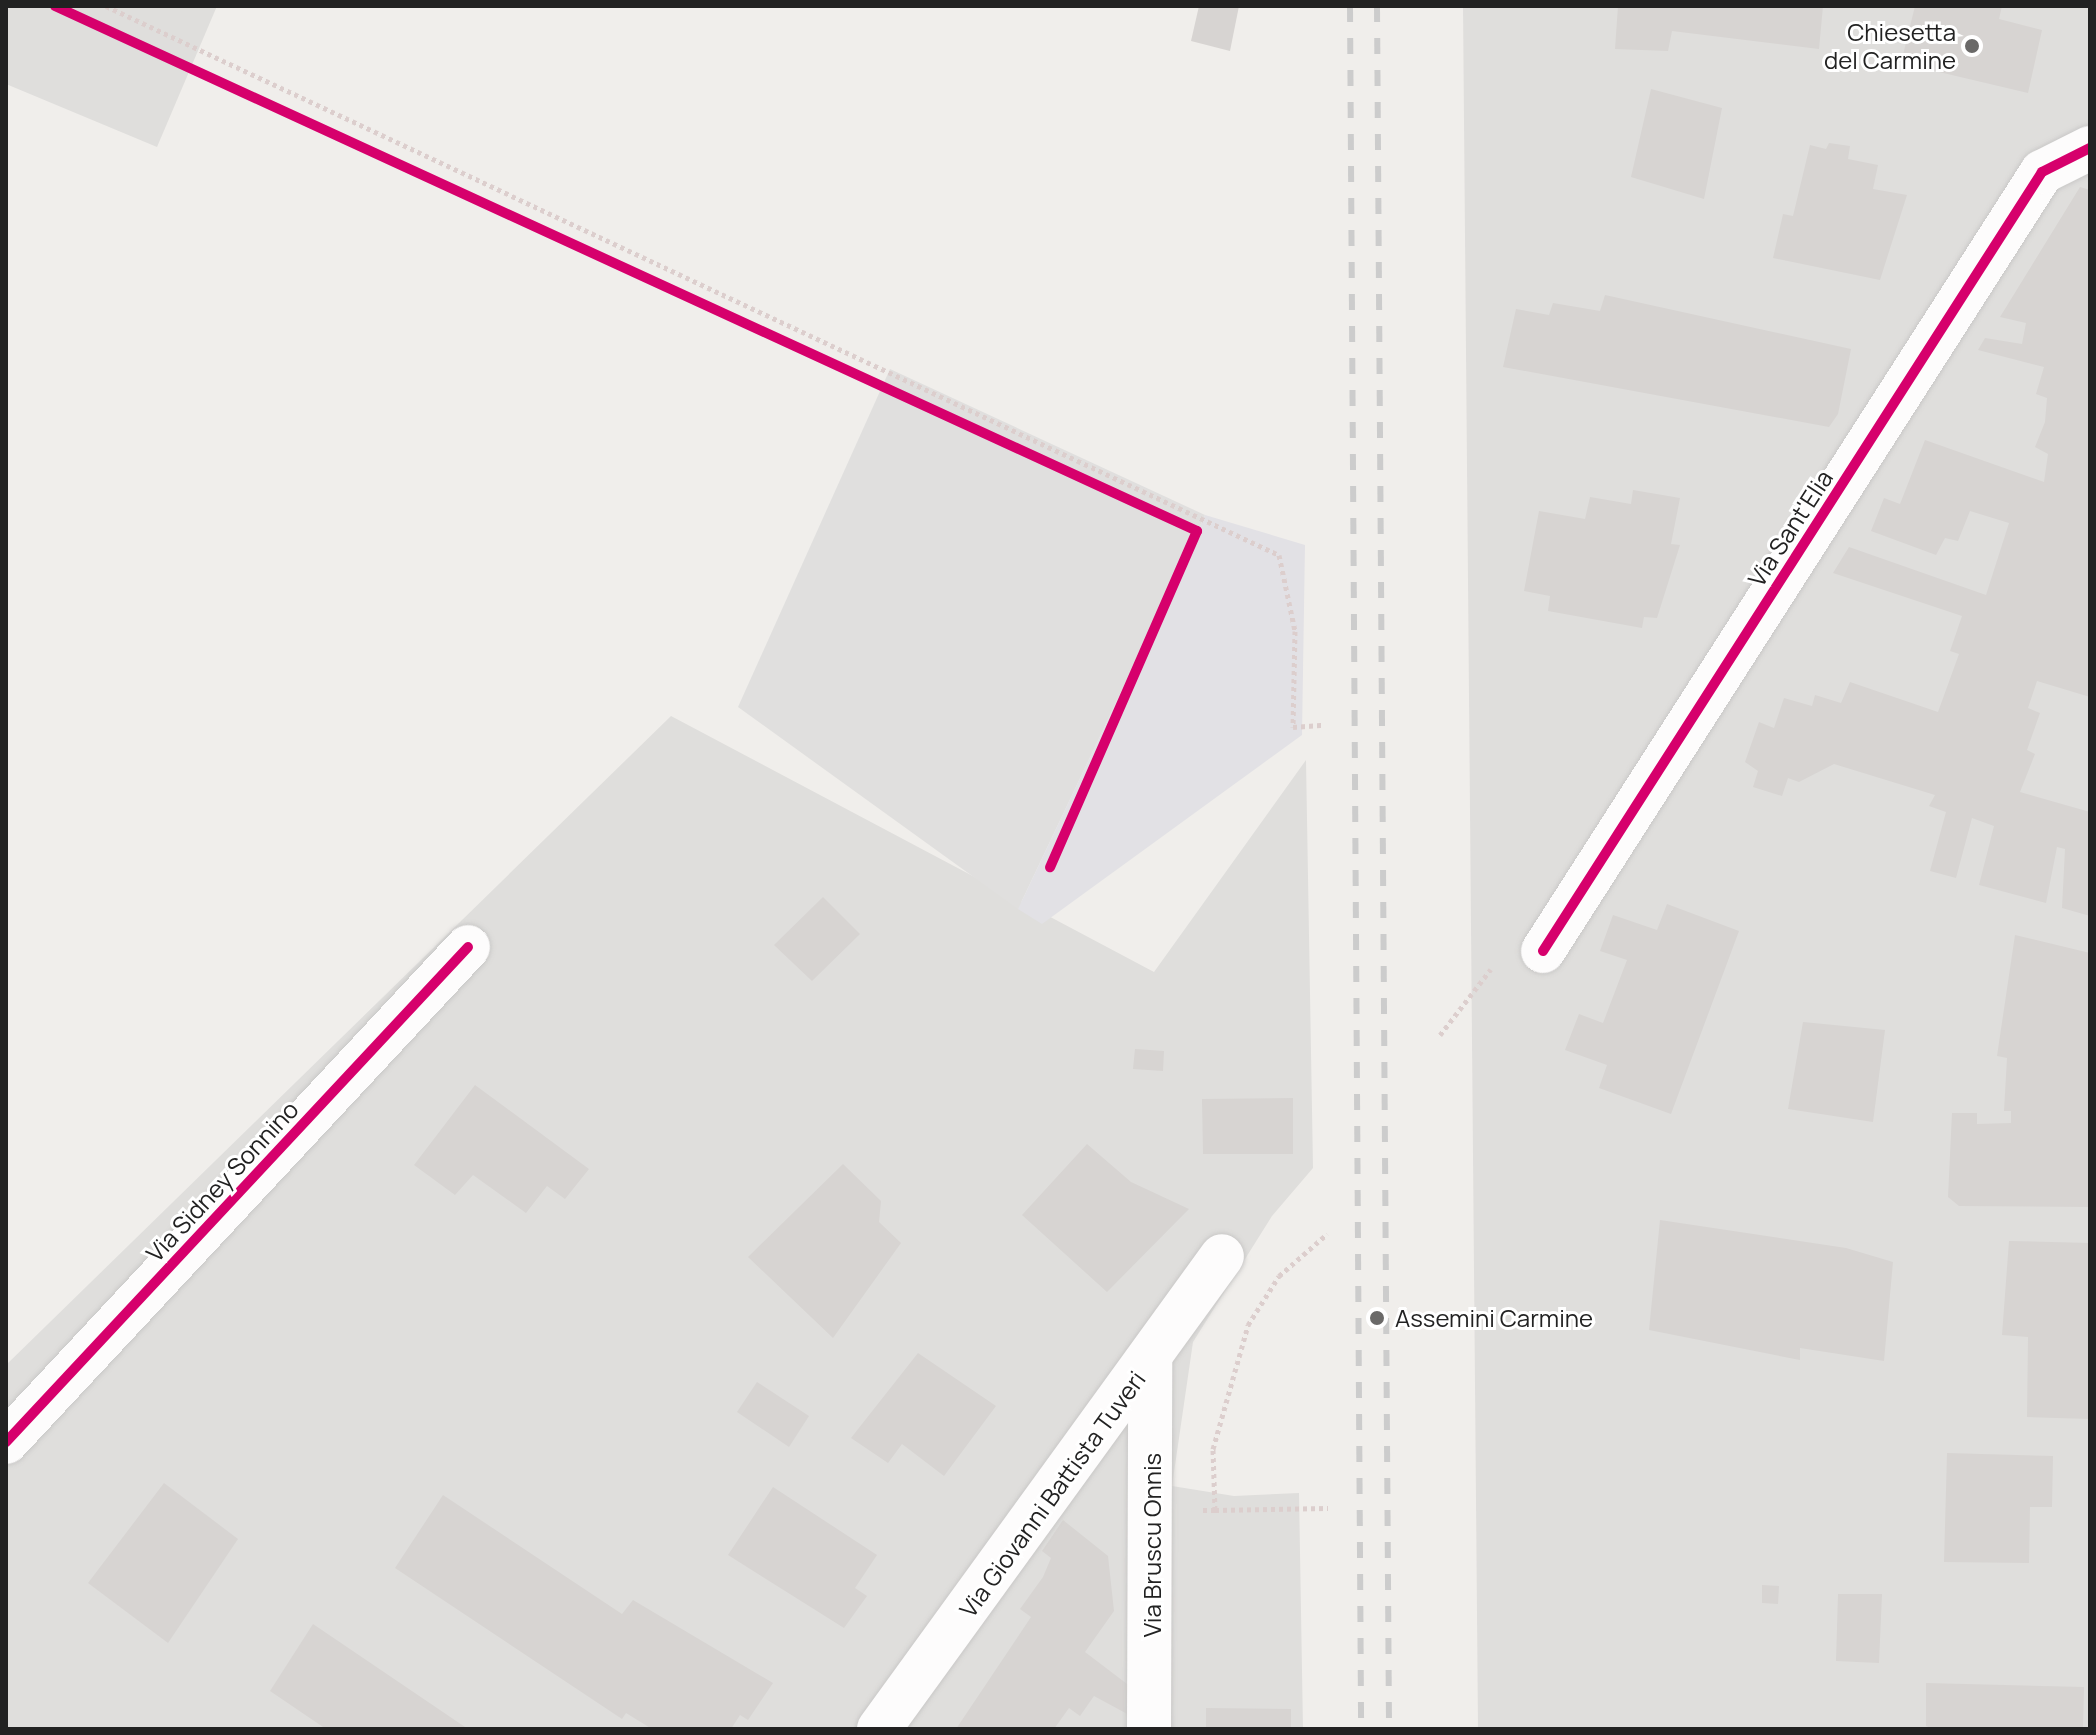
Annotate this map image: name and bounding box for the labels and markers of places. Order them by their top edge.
place label: Chiesetta del Carmine [1824,18,1956,74]
marker: Chiesetta del Carmine [1963,37,1981,55]
place label: Assemini Carmine [1395,1304,1593,1332]
marker: Assemini Carmine [1366,1307,1388,1329]

